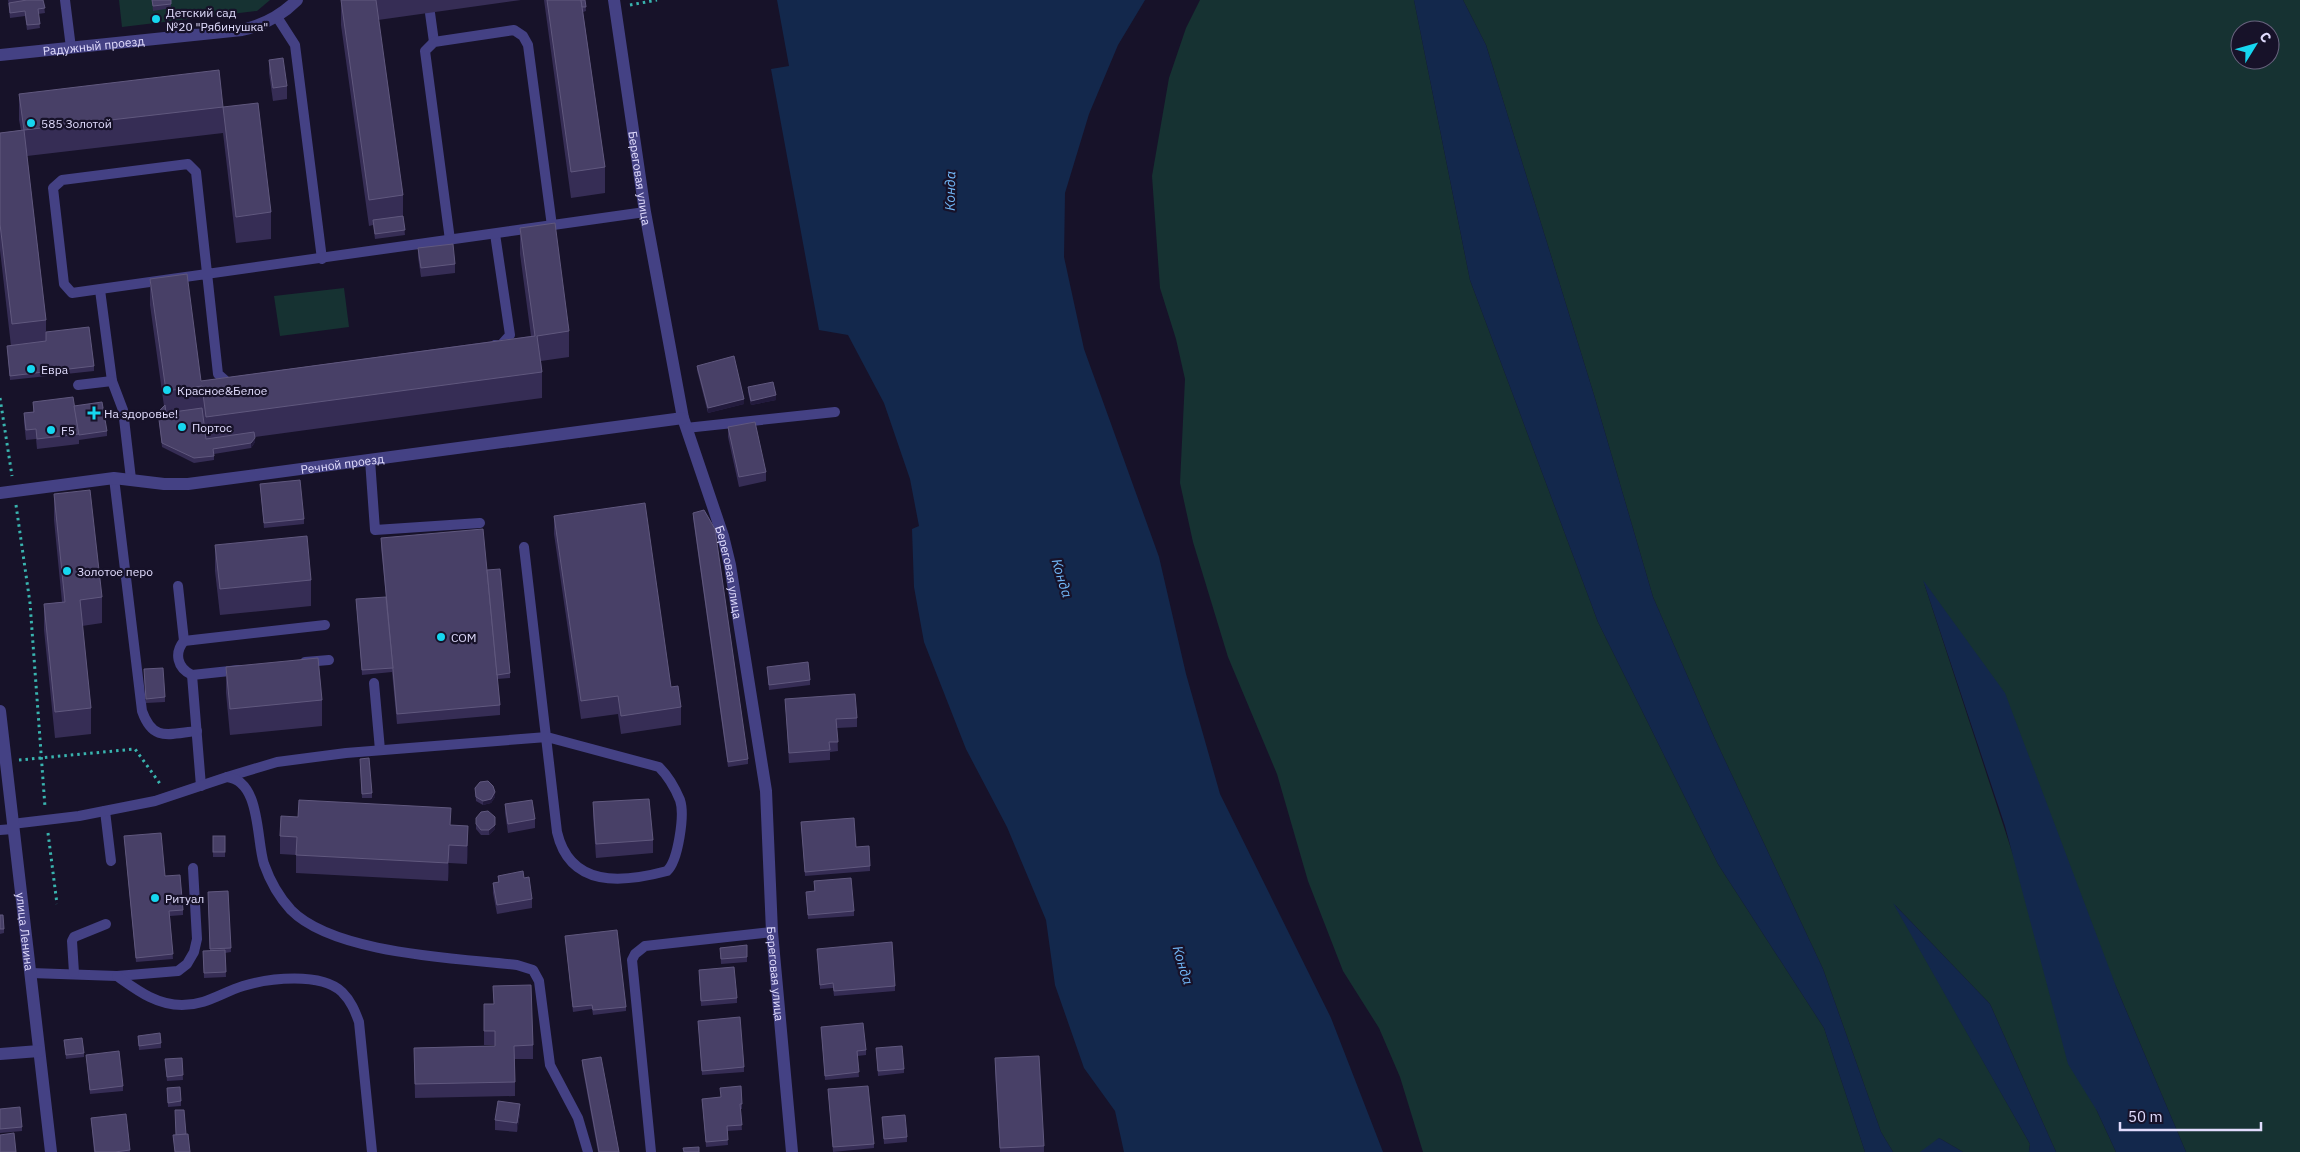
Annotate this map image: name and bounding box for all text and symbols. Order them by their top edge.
place label: Детский сад №20 "Рябинушка" [166,5,268,34]
marker: Детский сад №20 "Рябинушка" [150,13,162,25]
north arrow [2230,20,2280,70]
text: С [2255,28,2275,46]
street label: Радужный проезд [42,33,145,58]
place label: 585 Золотой [41,116,112,131]
marker: 585 Золотой [25,117,37,129]
street label: Береговая улица [626,130,655,227]
water label: Конда [941,171,959,211]
place label: Евра [41,362,69,377]
marker: Евра [25,363,37,375]
place label: Красное&Белое [177,383,268,398]
marker: Красное&Белое [161,384,173,396]
place label: На здоровье! [104,406,178,421]
marker: На здоровье! [88,407,100,419]
place label: Портос [192,420,232,435]
marker: Портос [176,421,188,433]
place label: F5 [61,423,75,438]
marker: F5 [45,424,57,436]
street label: Речной проезд [300,450,385,476]
street label: Береговая улица [712,523,746,620]
water label: Конда [1048,556,1076,600]
place label: Золотое перо [77,564,153,579]
marker: Золотое перо [61,565,73,577]
place label: СОМ [451,630,477,645]
marker: СОМ [435,631,447,643]
place label: Ритуал [165,891,204,906]
street label: улица Ленина [14,892,38,972]
marker: Ритуал [149,892,161,904]
street label: Береговая улица [764,926,788,1022]
water label: Конда [1169,943,1197,987]
scale bar [2120,1100,2261,1132]
text: 50 m [2128,1107,2163,1126]

